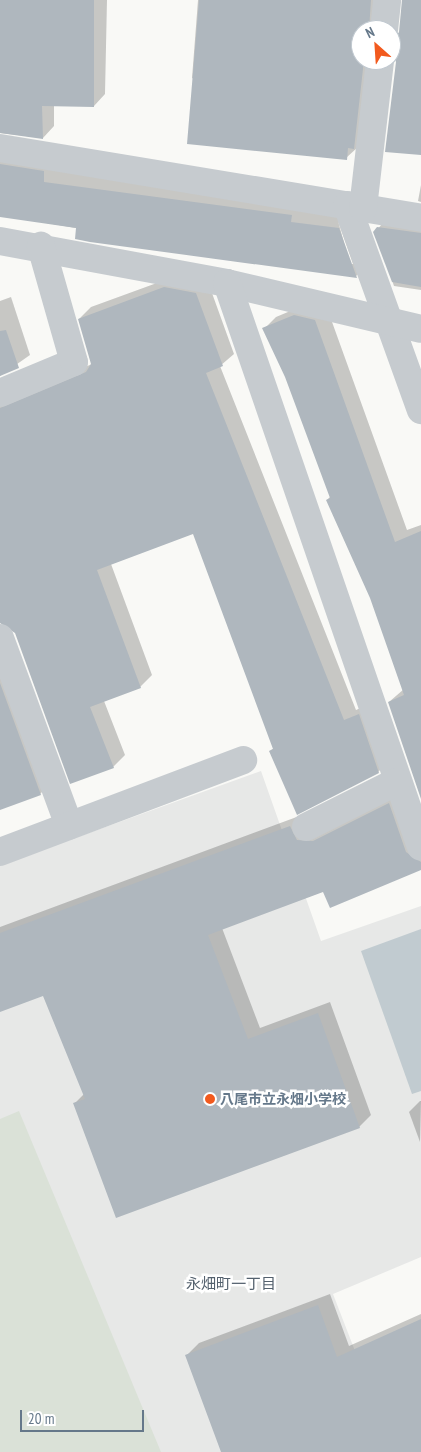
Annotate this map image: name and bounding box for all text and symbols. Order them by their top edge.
north arrow [351,20,401,70]
text: N [363,23,377,42]
place label: 八尾市立永畑小学校 [220,1091,346,1107]
marker: 八尾市立永畑小学校 [204,1093,216,1105]
district label: 永畑町一丁目 [186,1275,276,1293]
scale bar [22,1400,146,1432]
text: 20 m [28,1409,54,1428]

